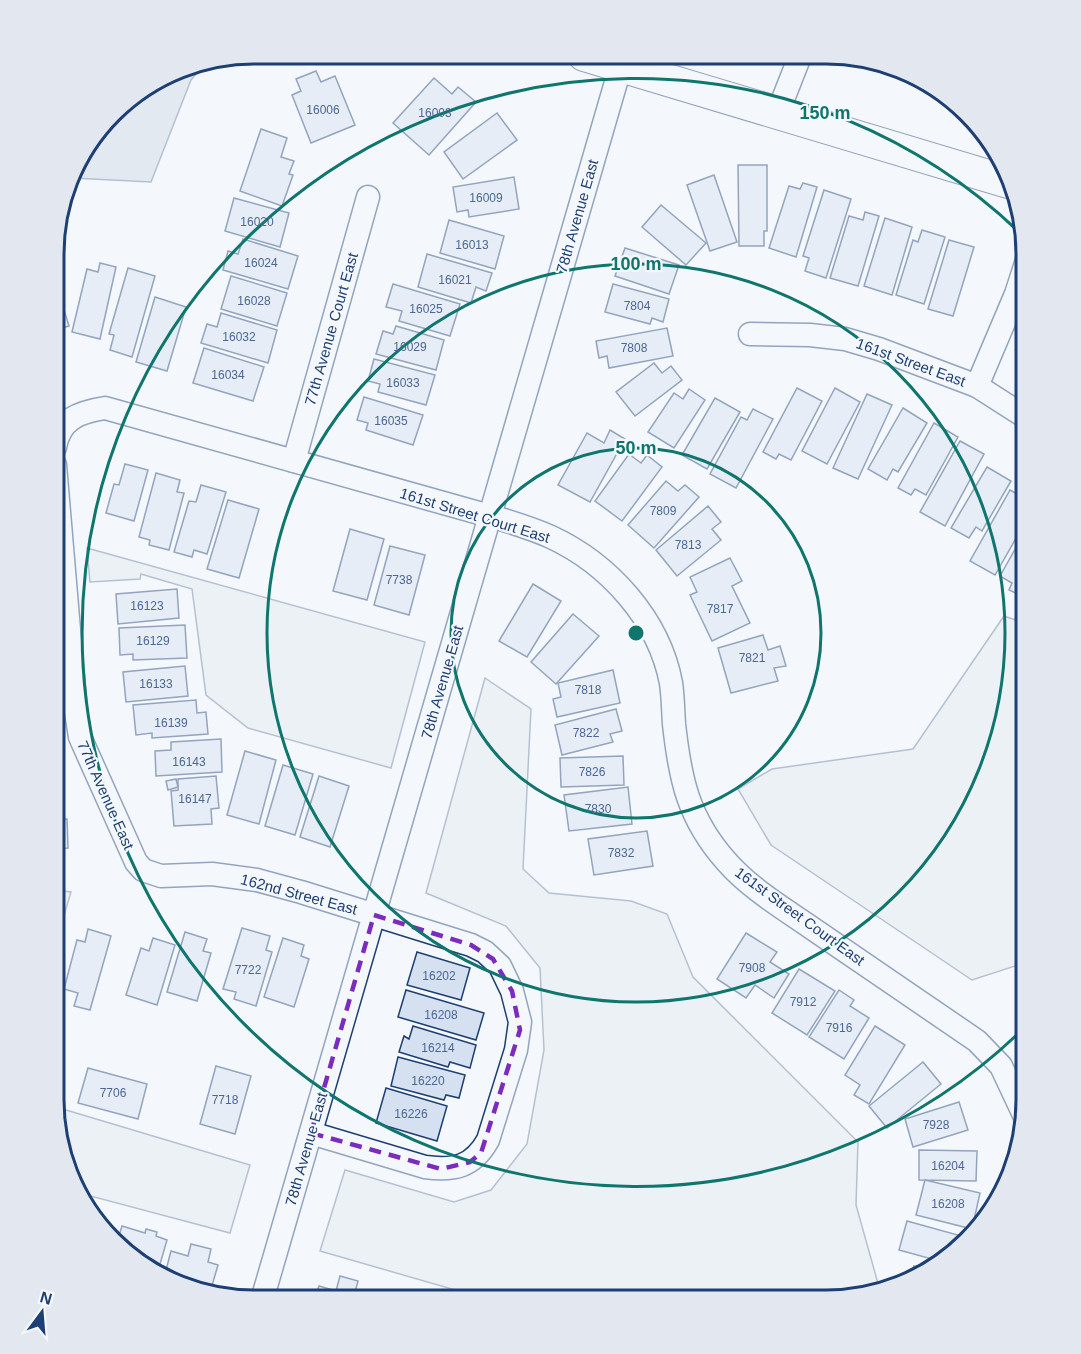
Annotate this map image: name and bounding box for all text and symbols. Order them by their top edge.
house number: 16006 [306,103,340,117]
text: 150 m [799,103,851,123]
house number: 16003 [418,106,452,120]
street label: 78th Avenue East [553,156,602,275]
house number: 16009 [469,191,503,205]
house number: 16020 [240,215,274,229]
house number: 16013 [455,238,489,252]
street label: 77th Avenue Court East [301,250,361,407]
text: 100 m [610,254,662,274]
house number: 16024 [244,256,278,270]
house number: 16021 [438,273,472,287]
house number: 16028 [237,294,271,308]
house number: 7804 [624,299,651,313]
house number: 16025 [409,302,443,316]
house number: 16032 [222,330,256,344]
street label: 161st Street East [854,334,969,390]
house number: 16029 [393,340,427,354]
house number: 7808 [621,341,648,355]
house number: 16034 [211,368,245,382]
house number: 16033 [386,376,420,390]
house number: 16035 [374,414,408,428]
text: 50 m [615,438,657,458]
street label: 161st Street Court East [398,484,553,546]
house number: 7809 [650,504,677,518]
house number: 7813 [675,538,702,552]
house number: 7738 [386,573,413,587]
house number: 16123 [130,599,164,613]
house number: 7817 [707,602,734,616]
street label: 78th Avenue East [418,622,467,741]
centre of rings [626,623,646,643]
house number: 16129 [136,634,170,648]
house number: 7821 [739,651,766,665]
house number: 16133 [139,677,173,691]
house number: 7818 [575,683,602,697]
house number: 16139 [154,716,188,730]
house number: 7822 [573,726,600,740]
street label: 77th Avenue East [74,738,138,853]
house number: 16143 [172,755,206,769]
house number: 7826 [579,765,606,779]
house number: 16147 [178,792,212,806]
house number: 7830 [585,802,612,816]
house number: 7832 [608,846,635,860]
street label: 161st Street Court East [732,863,869,969]
street label: 162nd Street East [239,870,360,918]
house number: 7908 [739,961,766,975]
house number: 7722 [235,963,262,977]
house number: 16202 [422,969,456,983]
house number: 7912 [790,995,817,1009]
house number: 16208 [424,1008,458,1022]
house number: 7916 [826,1021,853,1035]
house number: 16214 [421,1041,455,1055]
house number: 16220 [411,1074,445,1088]
house number: 7706 [100,1086,127,1100]
street label: 78th Avenue East [282,1089,331,1208]
house number: 7718 [212,1093,239,1107]
house number: 16226 [394,1107,428,1121]
house number: 7928 [923,1118,950,1132]
house number: 16204 [931,1159,965,1173]
house number: 16208 [931,1197,965,1211]
north arrow [12,1282,72,1342]
text: N [38,1288,54,1308]

